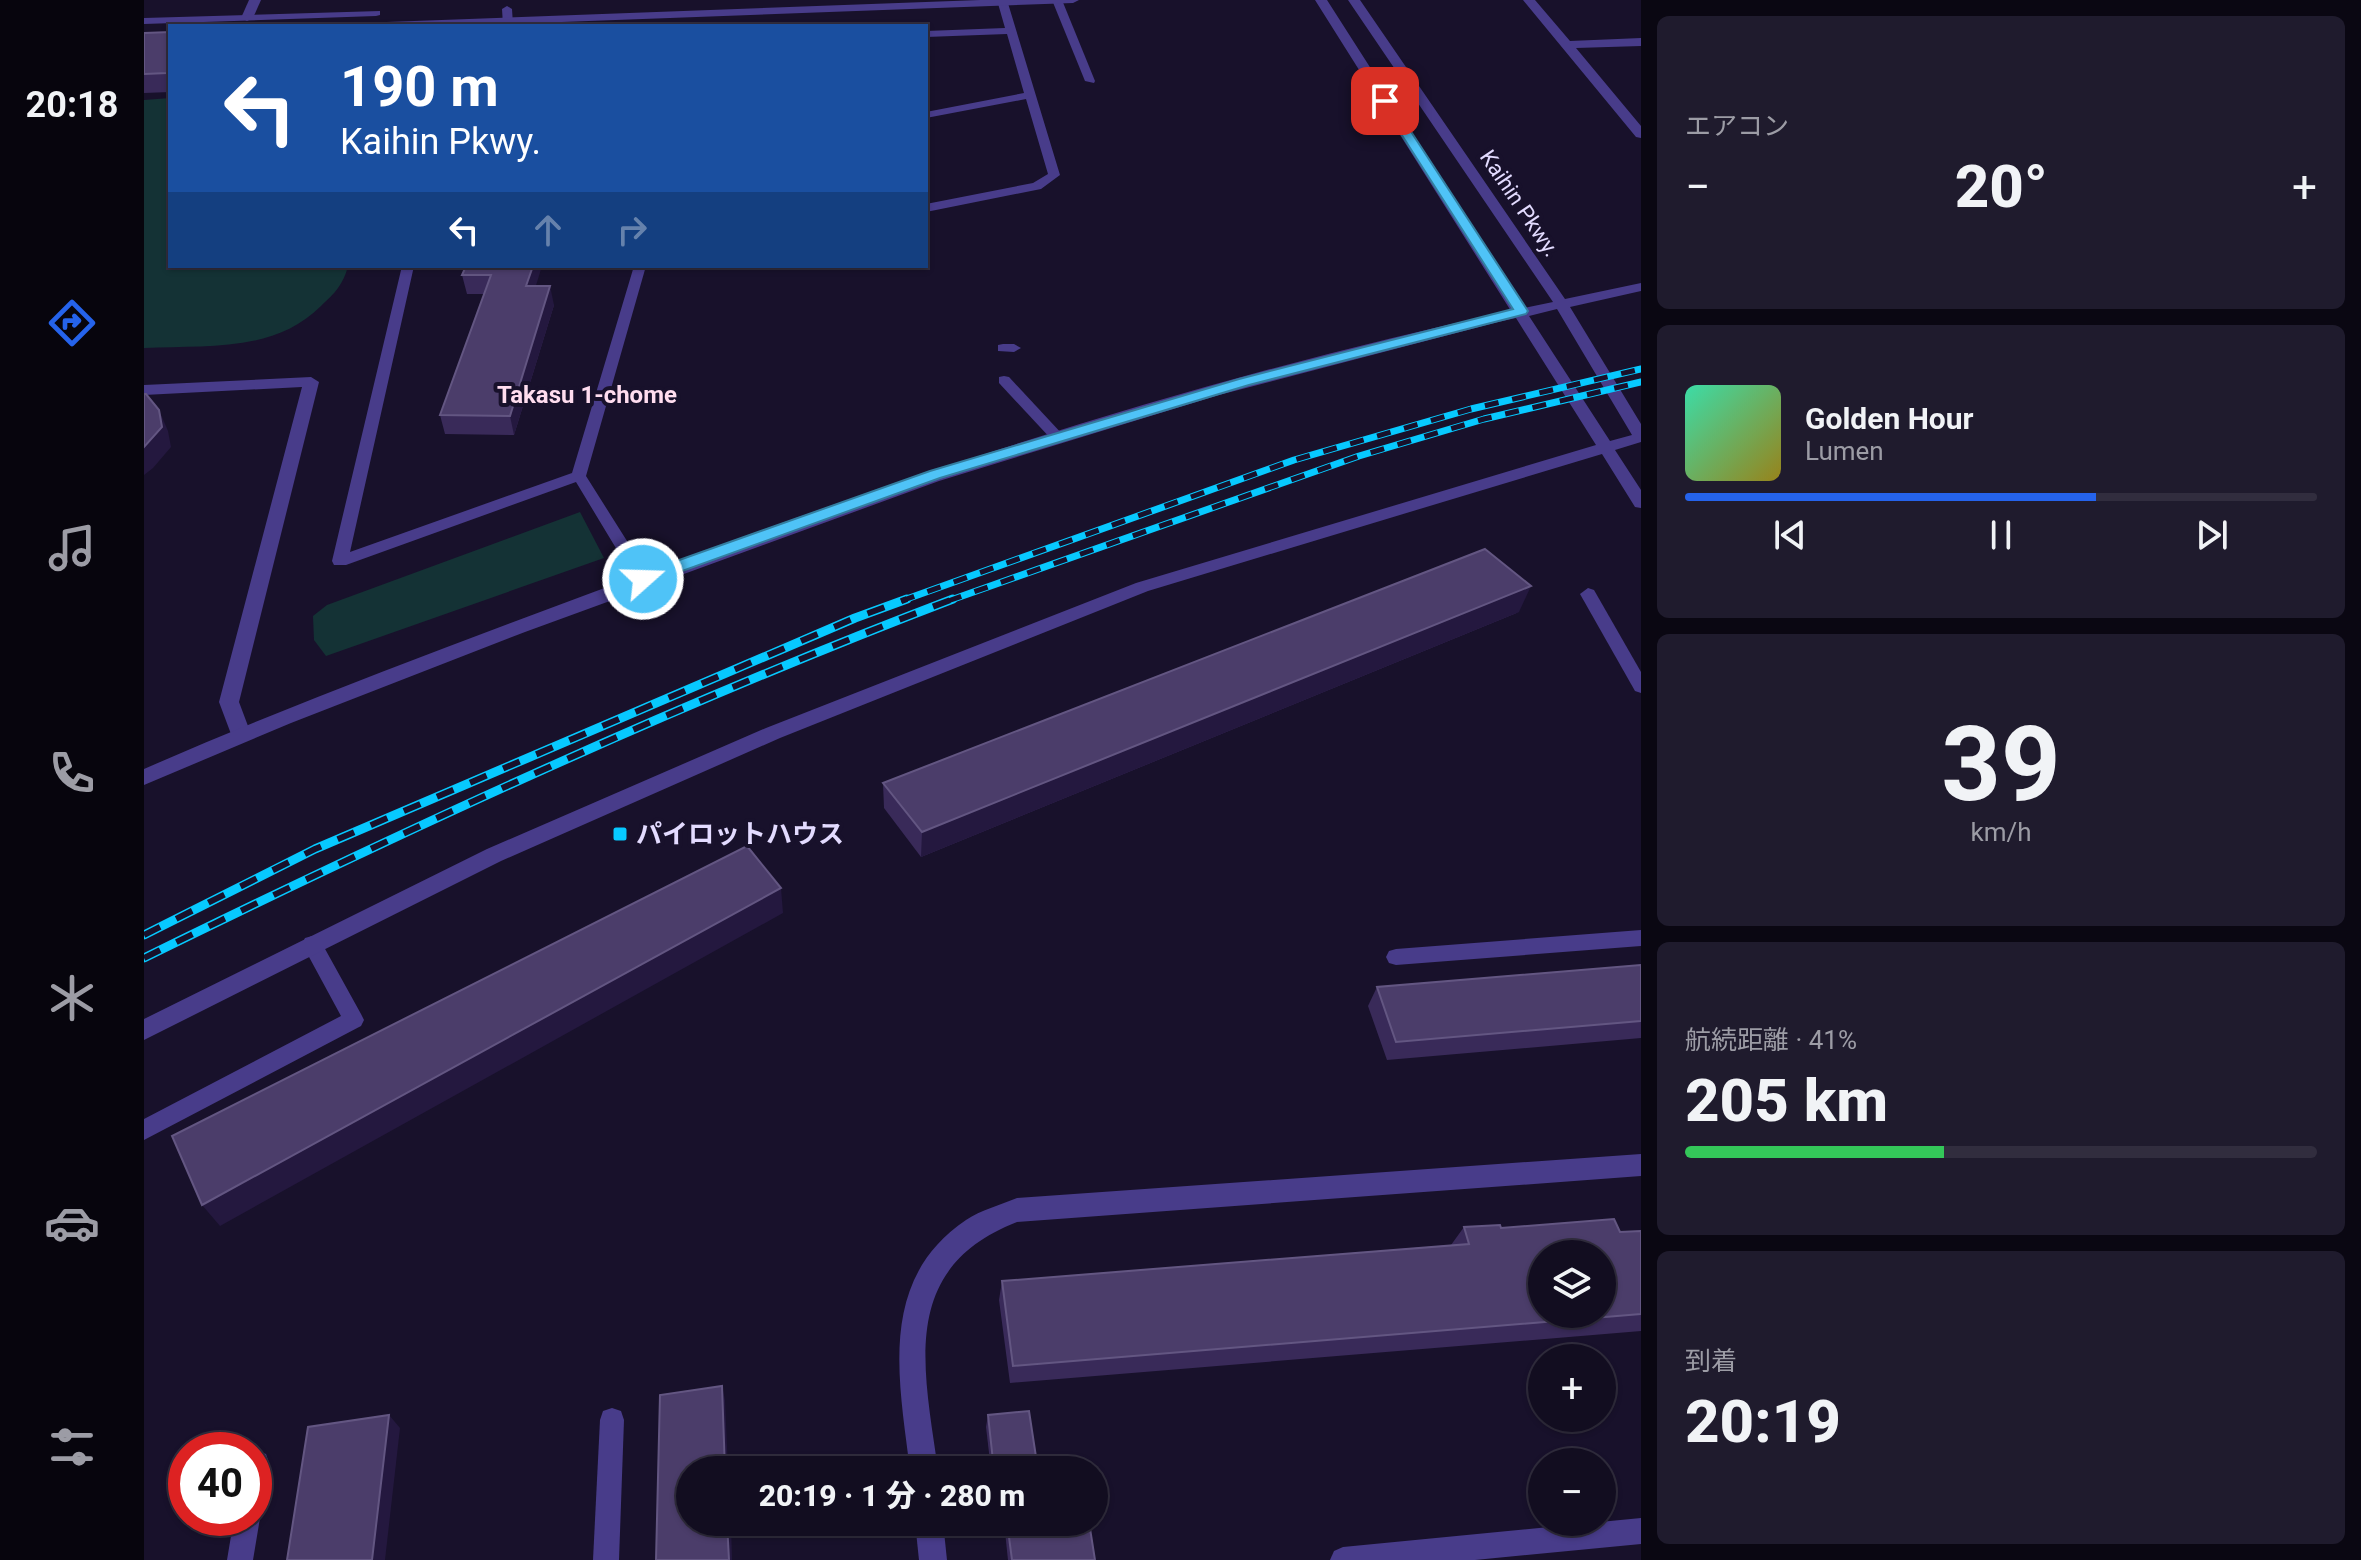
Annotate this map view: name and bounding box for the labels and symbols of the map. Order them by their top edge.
pin [1351,67,1419,135]
street label: Kaihin Pkwy. [1475,145,1564,261]
district label: Takasu 1-chome [497,381,677,409]
position arrow [601,537,685,621]
place label: パイロットハウス [636,819,844,849]
marker: パイロットハウス [611,825,629,843]
speed limit sign: 40 [168,1432,272,1536]

